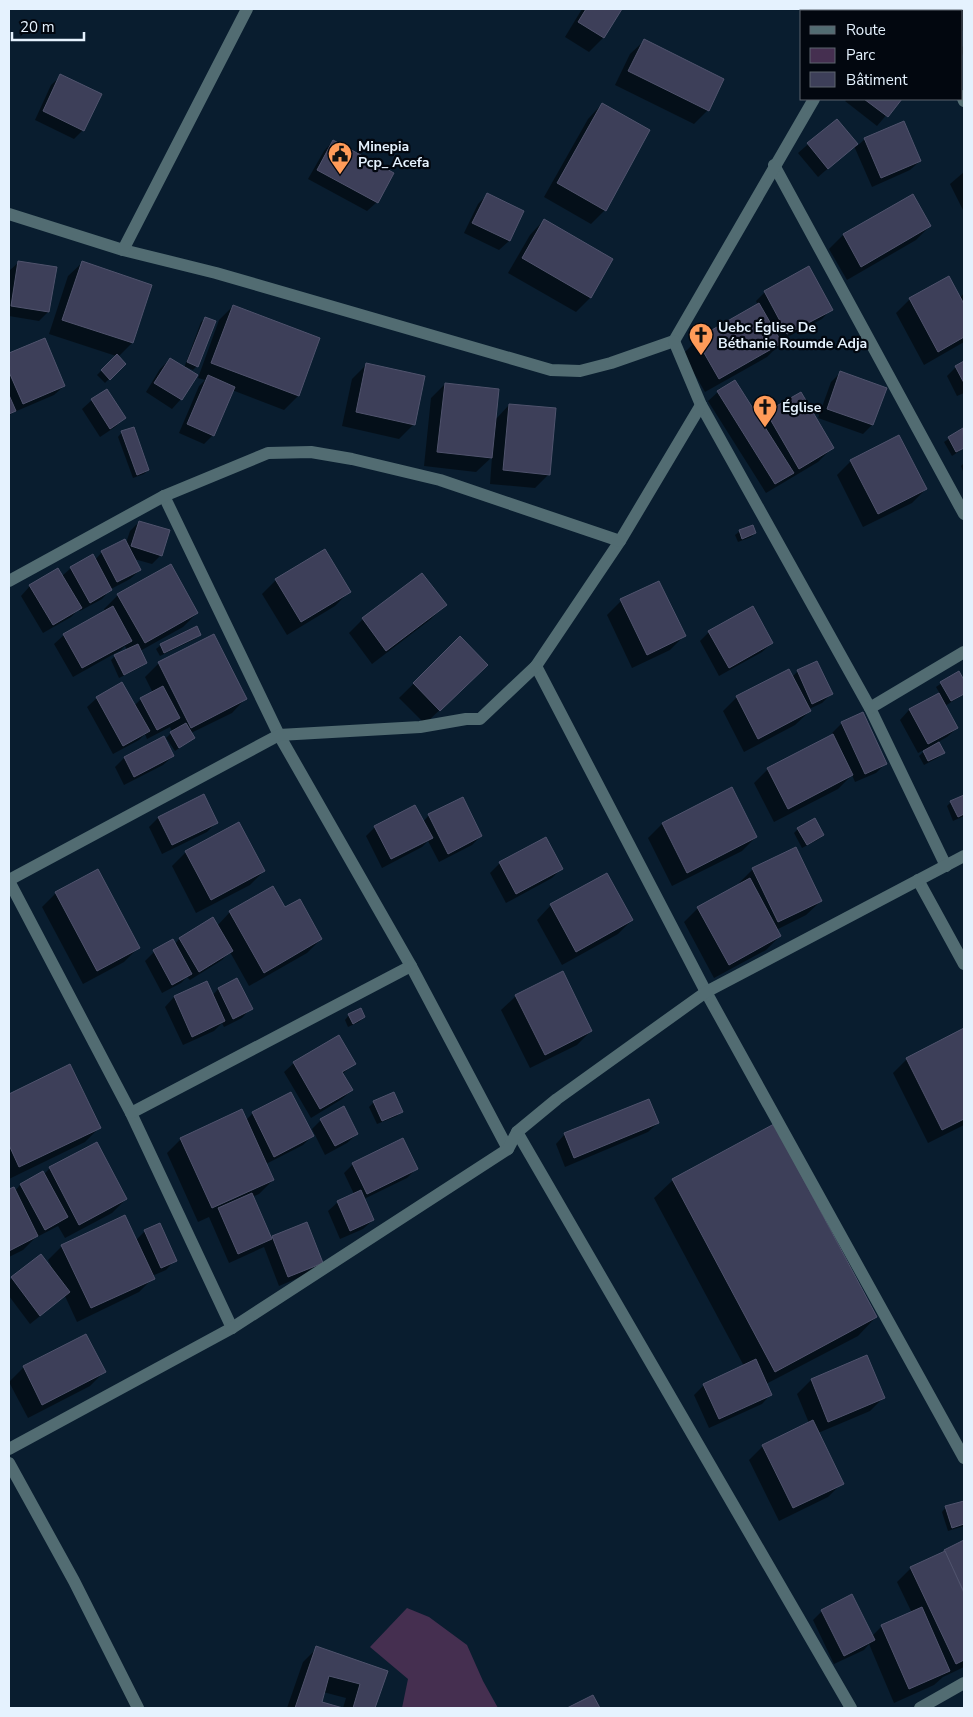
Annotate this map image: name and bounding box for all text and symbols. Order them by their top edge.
scale bar [12,10,85,42]
legend [800,10,963,100]
text: 20 m [20,17,55,37]
text: Route [846,20,886,40]
text: Parc [846,45,875,65]
text: Bâtiment [846,70,908,90]
place label: Minepia Pcp_ Acefa [358,137,429,172]
public building icon: Minepia Pcp_ Acefa [327,141,353,175]
place label: Uebc Église De Béthanie Roumde Adja [718,318,867,353]
church icon: Uebc Église De Béthanie Roumde Adja [688,322,714,356]
church icon: Église [752,394,778,428]
place label: Église [782,398,822,417]

